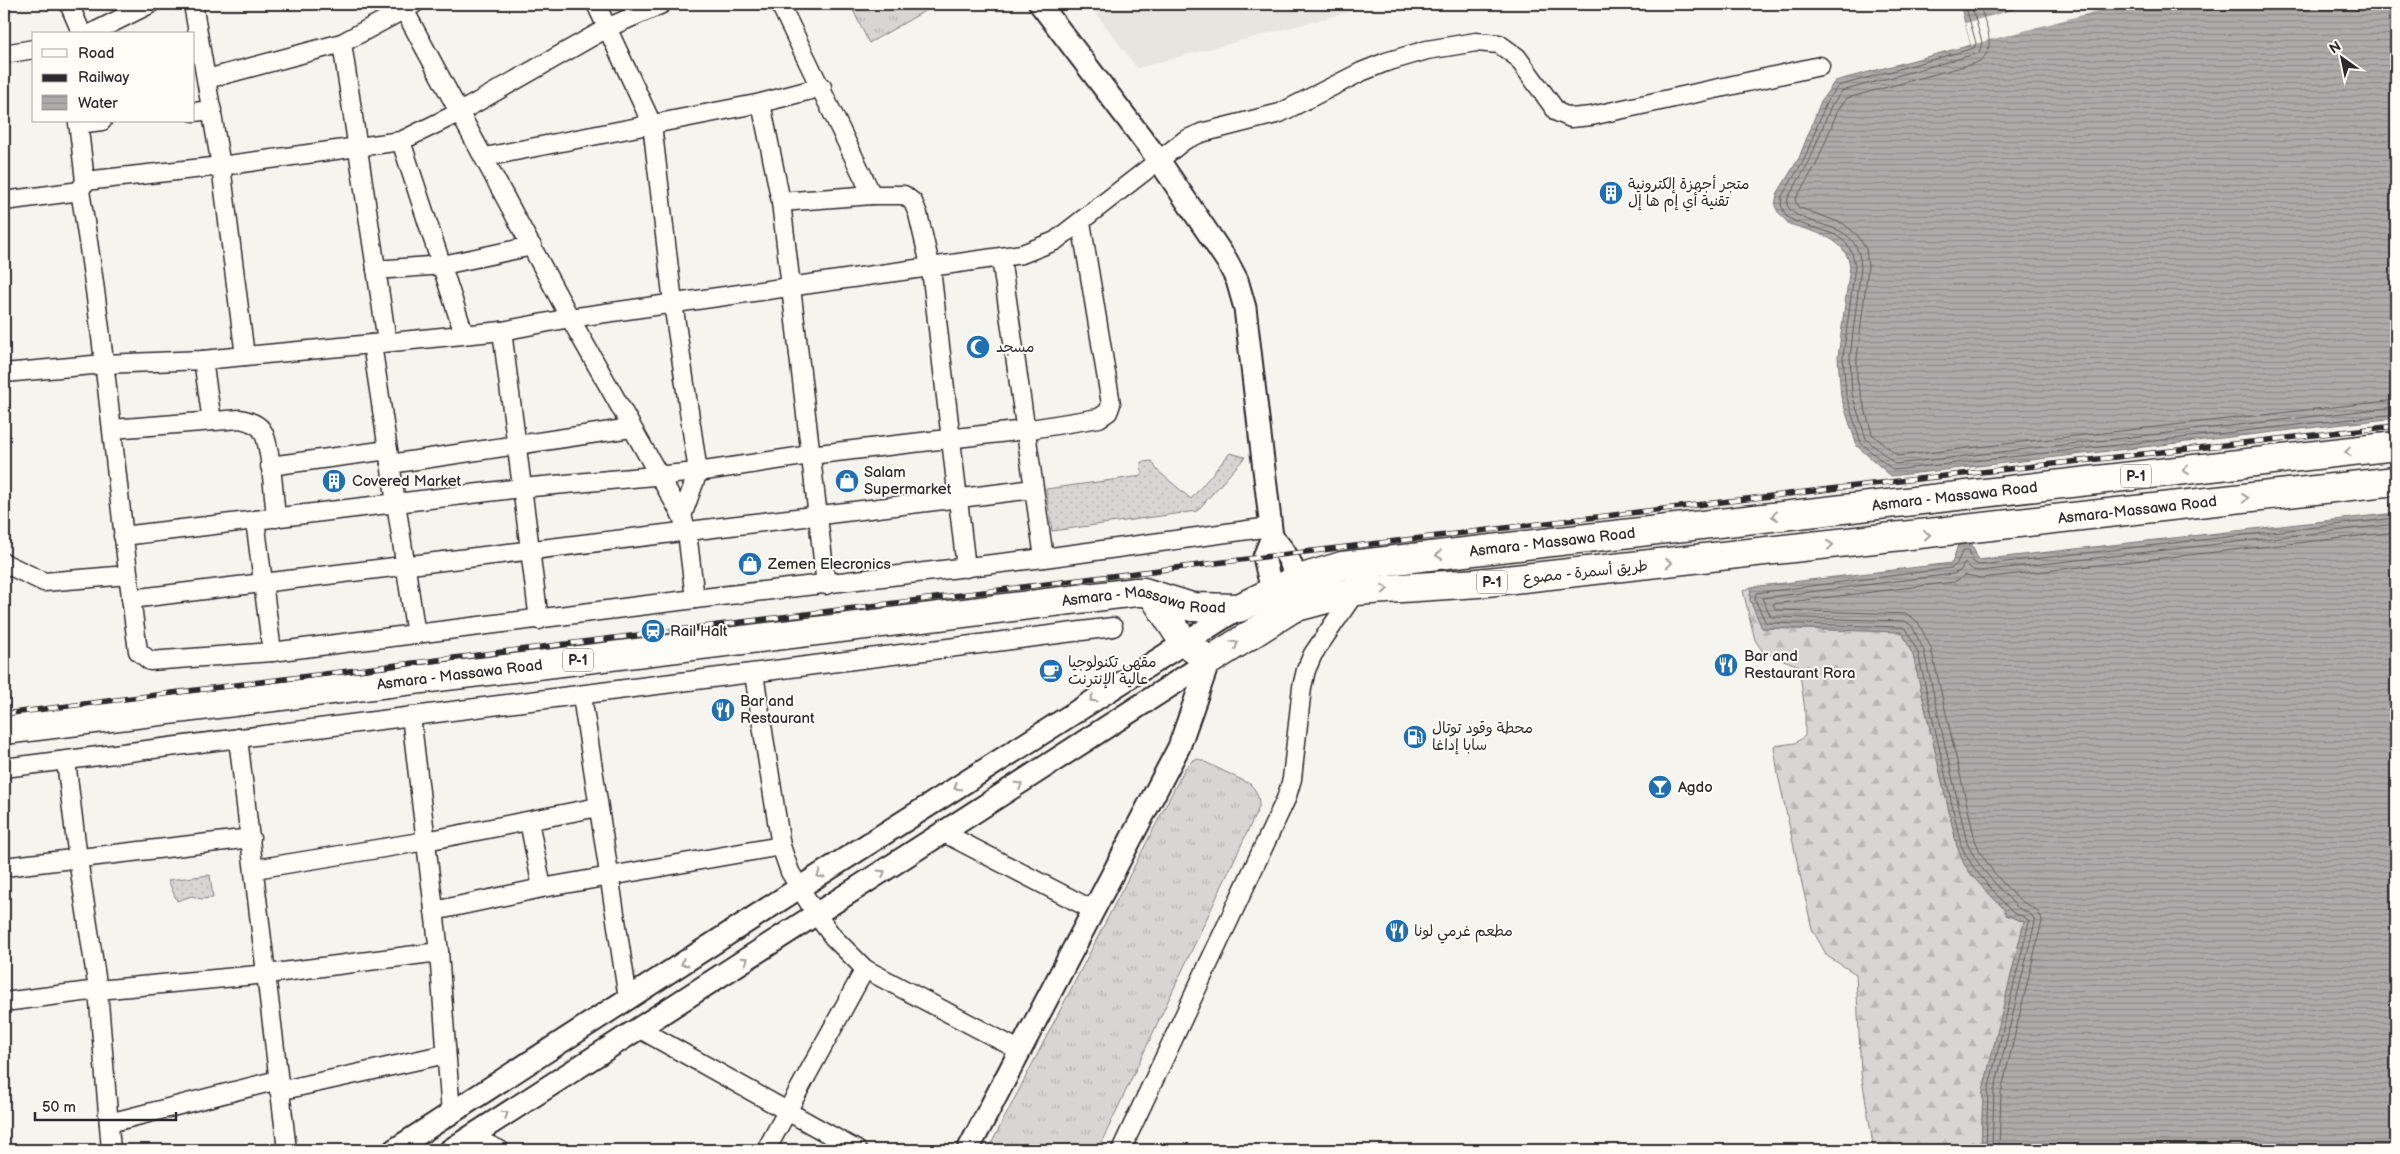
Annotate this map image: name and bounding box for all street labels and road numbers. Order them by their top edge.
road number: P-1 [2121,464,2151,488]
street label: Asmara - Massawa Road [1871,478,2039,516]
street label: Asmara-Massawa Road [2057,492,2218,528]
street label: Asmara - Massawa Road [1469,524,1636,561]
street label: طريق أسمرة - مصوع [1521,556,1649,589]
road number: P-1 [1477,570,1507,594]
street label: Asmara - Massawa Road [1061,583,1226,618]
road number: P-1 [563,648,593,672]
street label: Asmara - Massawa Road [376,655,544,694]

